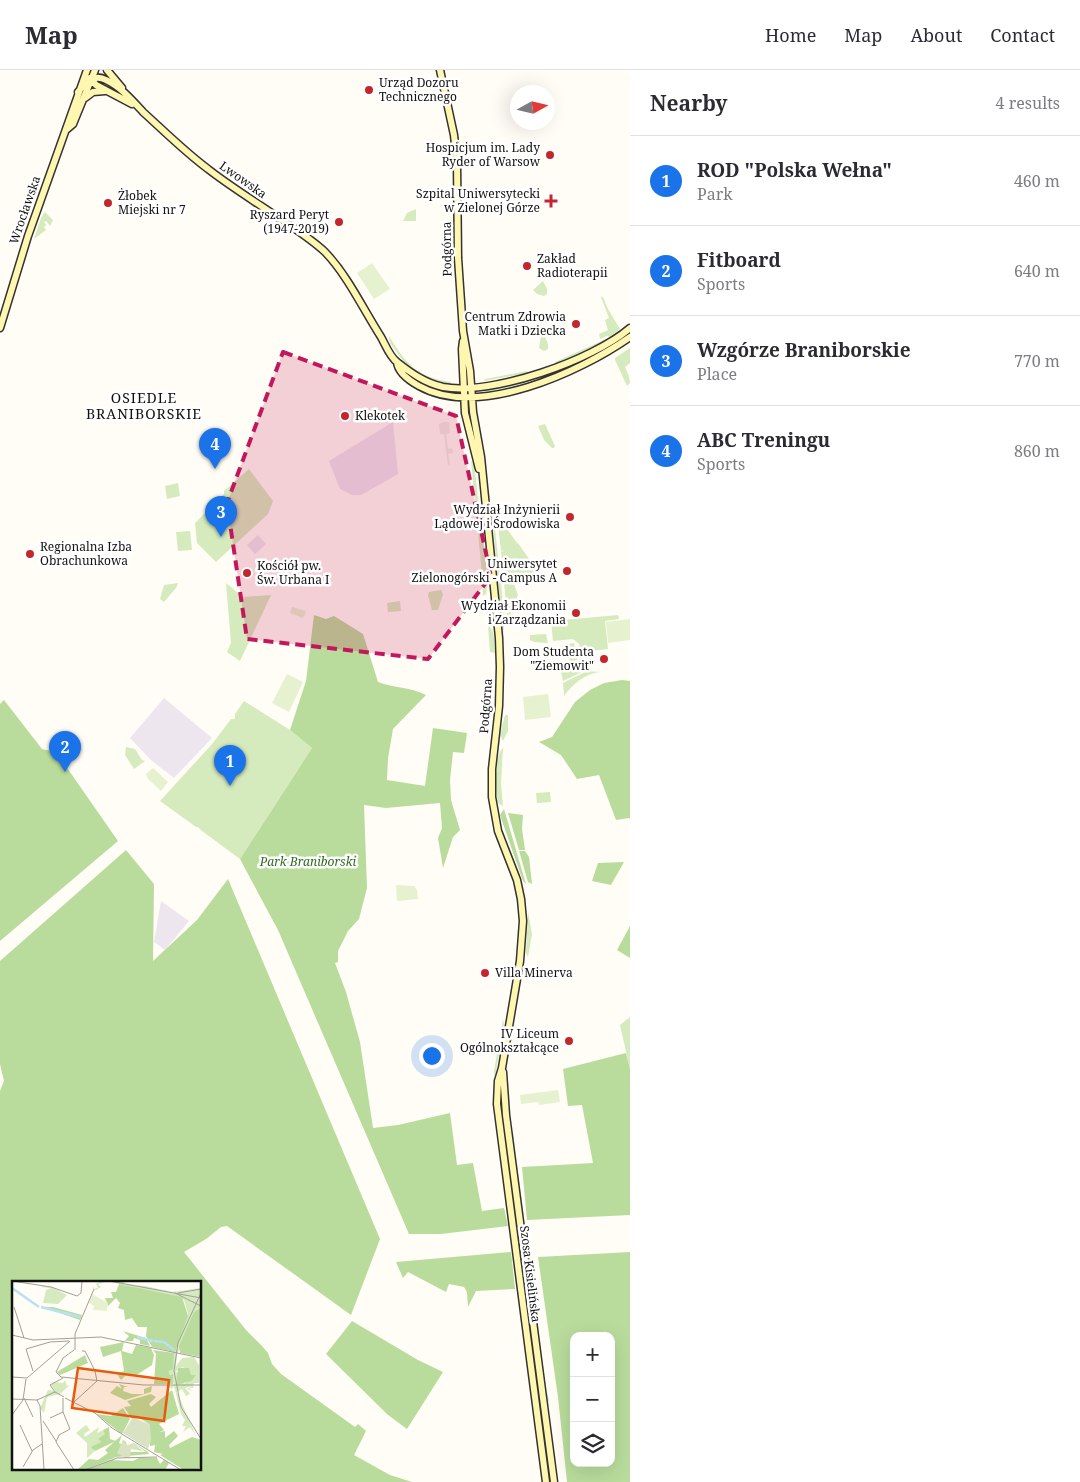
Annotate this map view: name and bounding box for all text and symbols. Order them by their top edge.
text: Map [25,18,78,51]
text: Home [765,23,816,47]
text: Map [844,23,882,47]
text: About [910,23,962,47]
text: Contact [990,23,1055,47]
place label: Urząd Dozoru Technicznego [379,74,459,105]
marker: Urząd Dozoru Technicznego [363,84,375,96]
north arrow [510,85,555,130]
text: Nearby [650,89,728,117]
text: 4 results [996,92,1060,114]
place label: Hospicjum im. Lady Ryder of Warsow [426,139,541,170]
marker: Hospicjum im. Lady Ryder of Warsow [544,149,556,161]
street label: Lwowska [216,157,271,202]
text: ROD "Polska Wełna" [697,157,892,183]
text: 1 [661,170,671,192]
text: 460 m [1014,170,1060,192]
street label: Wrocławska [5,173,44,246]
text: Park [697,183,733,205]
place label: Szpital Uniwersytecki w Zielonej Górze [416,185,540,216]
place label: Żłobek Miejski nr 7 [118,187,186,218]
marker: Szpital Uniwersytecki w Zielonej Górze [544,194,558,208]
marker: Żłobek Miejski nr 7 [102,197,114,209]
place label: Ryszard Peryt (1947-2019) [250,206,329,237]
marker: Ryszard Peryt (1947-2019) [333,216,345,228]
street label: Podgórna [438,221,455,277]
text: Fitboard [697,247,781,273]
place label: Zakład Radioterapii [537,250,608,281]
marker: Zakład Radioterapii [521,260,533,272]
text: 2 [661,260,671,282]
text: 640 m [1014,260,1060,282]
text: Sports [697,273,745,295]
place label: Centrum Zdrowia Matki i Dziecka [465,308,566,339]
marker: Centrum Zdrowia Matki i Dziecka [570,318,582,330]
text: Wzgórze Braniborskie [697,337,911,363]
text: 3 [661,350,671,372]
text: 770 m [1014,350,1060,372]
text: Place [697,363,737,385]
district label: OSIEDLE BRANIBORSKIE [86,388,202,423]
place label: Klekotek [355,407,406,424]
marker: Klekotek [339,410,351,422]
text: ABC Treningu [697,427,830,453]
pin: 4 [199,428,231,469]
text: 4 [661,440,671,462]
text: 860 m [1014,440,1060,462]
text: Sports [697,453,745,475]
pin: 3 [205,496,237,537]
place label: Wydział Inżynierii Lądowej i Środowiska [434,501,560,532]
marker: Wydział Inżynierii Lądowej i Środowiska [564,511,576,523]
place label: Regionalna Izba Obrachunkowa [40,538,132,569]
marker: Regionalna Izba Obrachunkowa [24,548,36,560]
place label: Uniwersytet Zielonogórski - Campus A [412,555,558,586]
place label: Kościół pw. Św. Urbana I [257,557,329,588]
marker: Uniwersytet Zielonogórski - Campus A [561,565,573,577]
marker: Kościół pw. Św. Urbana I [241,567,253,579]
place label: Wydział Ekonomii i Zarządzania [461,597,566,628]
marker: Wydział Ekonomii i Zarządzania [570,607,582,619]
place label: Dom Studenta "Ziemowit" [513,643,594,674]
marker: Dom Studenta "Ziemowit" [598,653,610,665]
street label: Podgórna [475,678,496,734]
pin: 2 [49,731,81,772]
pin: 1 [214,745,246,786]
park label: Park Braniborski [259,853,356,870]
place label: Villa Minerva [495,964,573,981]
marker: Villa Minerva [479,967,491,979]
place label: IV Liceum Ogólnokształcące [460,1025,559,1056]
marker: IV Liceum Ogólnokształcące [563,1035,575,1047]
your location [419,1043,445,1069]
street label: Szosa Kisielińska [516,1225,545,1323]
inset map [12,1281,201,1470]
map controls [570,1332,615,1467]
button: + [570,1332,615,1377]
button: − [570,1377,615,1422]
button: layers [570,1422,615,1467]

